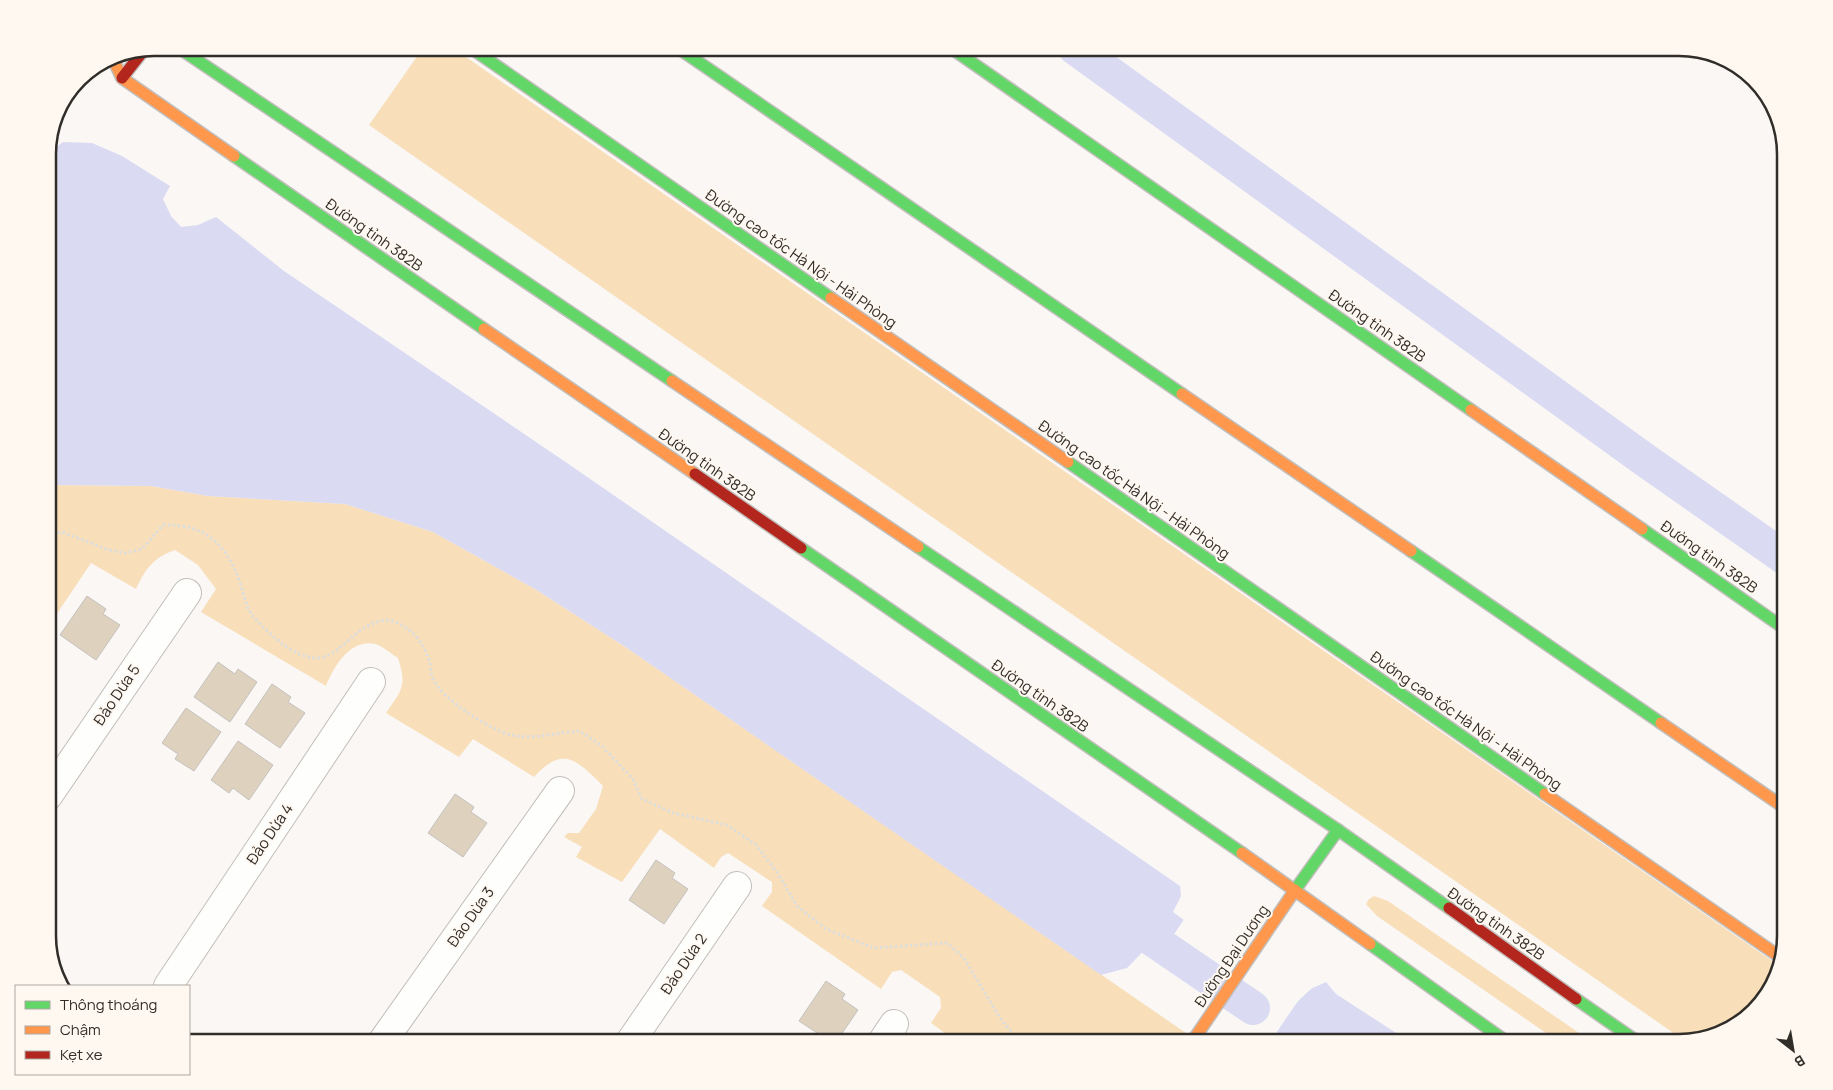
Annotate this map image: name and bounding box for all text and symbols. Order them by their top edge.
street label: Đường cao tốc Hà Nội - Hải Phòng [701,184,901,333]
street label: Đường tỉnh 382B [322,193,427,276]
street label: Đường tỉnh 382B [1325,284,1430,367]
street label: Đường cao tốc Hà Nội - Hải Phòng [1034,415,1234,564]
street label: Đường tỉnh 382B [655,423,760,506]
street label: Đường tỉnh 382B [1657,515,1762,598]
street label: Đường cao tốc Hà Nội - Hải Phòng [1366,646,1566,795]
street label: Đường tỉnh 382B [988,654,1093,737]
street label: Đảo Dừa 5 [89,660,145,729]
street label: Đảo Dừa 4 [241,799,298,868]
street label: Đường tỉnh 382B [1444,882,1549,965]
street label: Đảo Dừa 3 [442,883,499,951]
street label: Đường Đại Dương [1190,900,1274,1011]
street label: Đảo Dừa 2 [656,929,712,998]
legend [15,985,190,1075]
text: Thông thoáng [60,994,157,1015]
text: Chậm [60,1019,101,1040]
north arrow [1768,1025,1818,1075]
text: Kẹt xe [60,1044,103,1065]
text: B [1791,1051,1809,1072]

